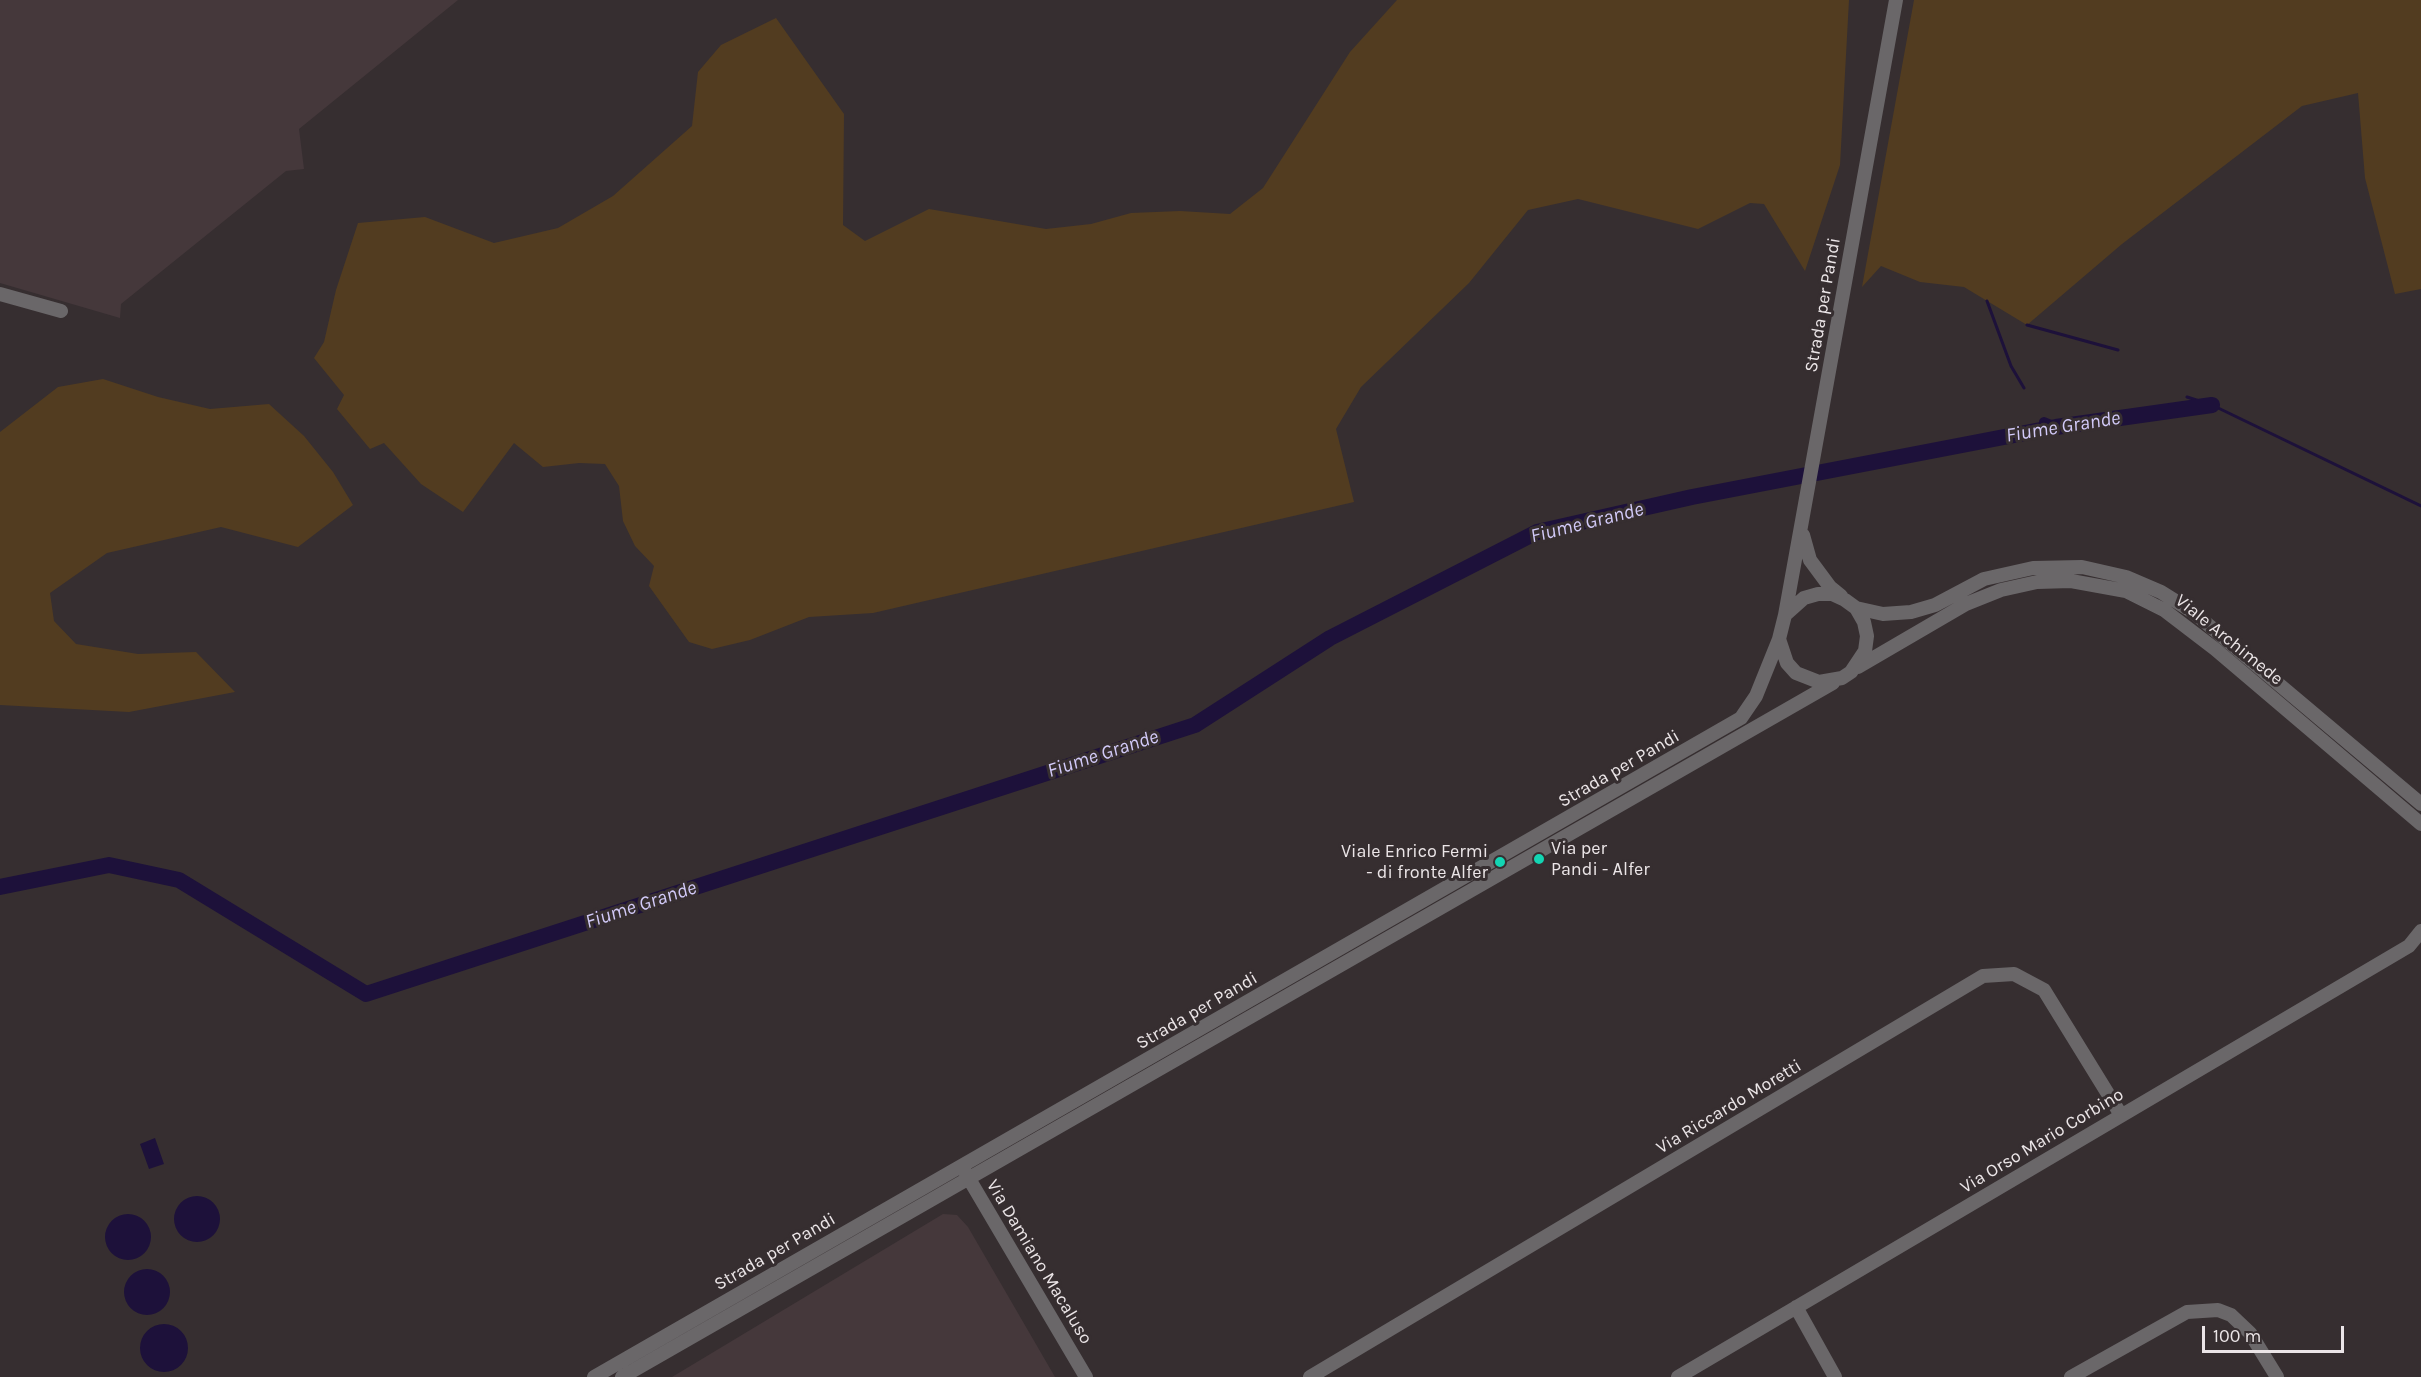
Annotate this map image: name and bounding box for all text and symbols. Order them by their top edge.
street label: Strada per Pandi [1801,236,1845,374]
water label: Fiume Grande [2004,406,2122,448]
water label: Fiume Grande [1528,497,1646,549]
street label: Viale Archimede [2171,590,2287,690]
water label: Fiume Grande [1044,725,1162,783]
street label: Strada per Pandi [1555,726,1683,812]
place label: Via per Pandi - Alfer [1551,838,1650,880]
place label: Viale Enrico Fermi - di fronte Alfer [1341,841,1488,884]
marker: Via per Pandi - Alfer [1532,852,1546,866]
marker: Viale Enrico Fermi - di fronte Alfer [1493,855,1507,869]
water label: Fiume Grande [582,876,700,934]
street label: Strada per Pandi [1133,968,1261,1054]
street label: Via Riccardo Moretti [1652,1055,1806,1159]
street label: Via Orso Mario Corbino [1956,1084,2128,1198]
street label: Via Damiano Macaluso [981,1176,1097,1348]
street label: Strada per Pandi [711,1209,839,1295]
scale bar [2205,1314,2348,1352]
text: 100 m [2213,1325,2261,1347]

